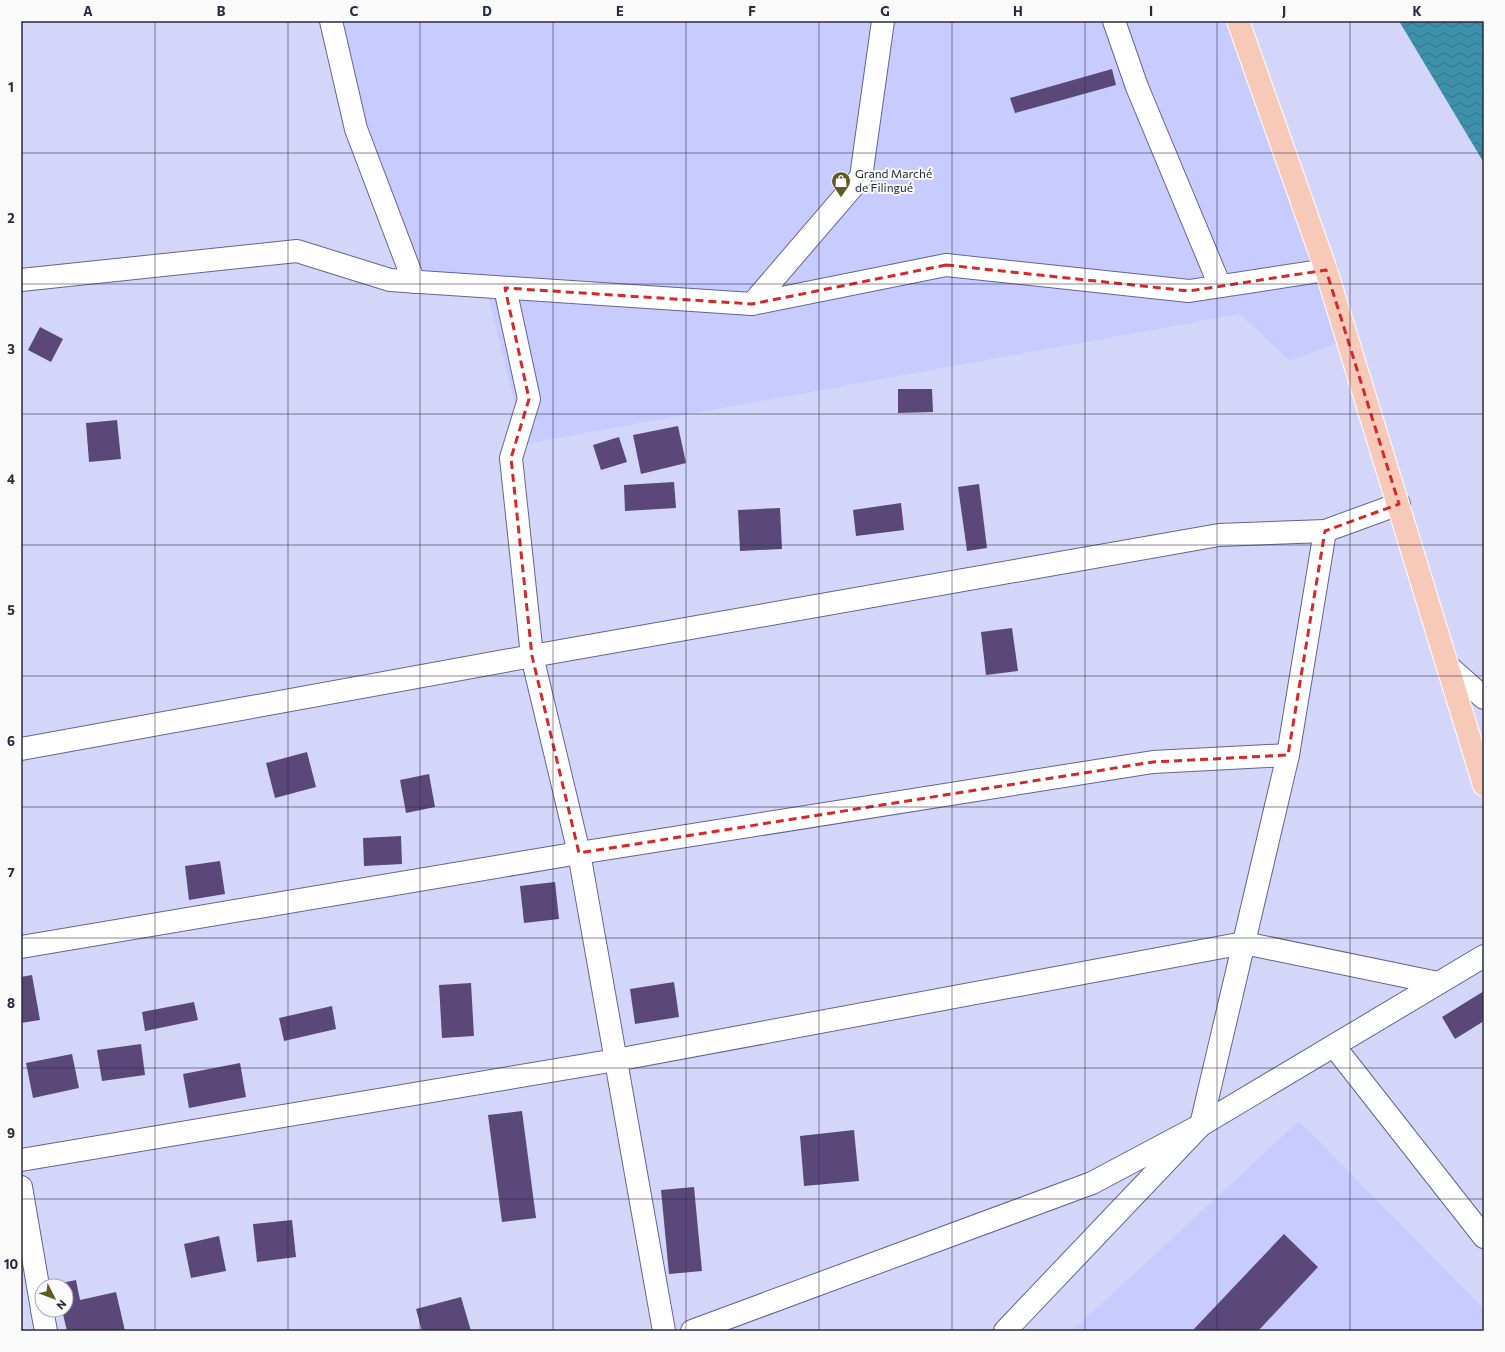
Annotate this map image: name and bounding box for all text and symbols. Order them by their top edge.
text: A [83,3,93,19]
text: B [217,3,226,19]
text: C [350,3,359,19]
text: D [482,3,492,19]
text: E [616,3,624,19]
text: F [748,3,756,19]
text: G [880,3,890,19]
text: H [1013,3,1023,19]
text: I [1149,3,1153,19]
text: J [1282,3,1286,19]
text: K [1412,3,1422,19]
text: 1 [8,79,14,95]
place label: Grand Marché de Filingué [855,166,932,194]
shop icon: Grand Marché de Filingué [830,170,852,198]
text: 2 [7,210,15,226]
text: 3 [7,341,15,357]
text: 4 [7,471,15,487]
text: 5 [7,602,15,618]
text: 6 [7,733,15,749]
text: 7 [7,864,15,880]
text: 8 [7,995,15,1011]
text: 9 [7,1125,15,1141]
text: 10 [4,1256,19,1272]
north arrow [34,1278,74,1318]
text: N [54,1298,69,1312]

